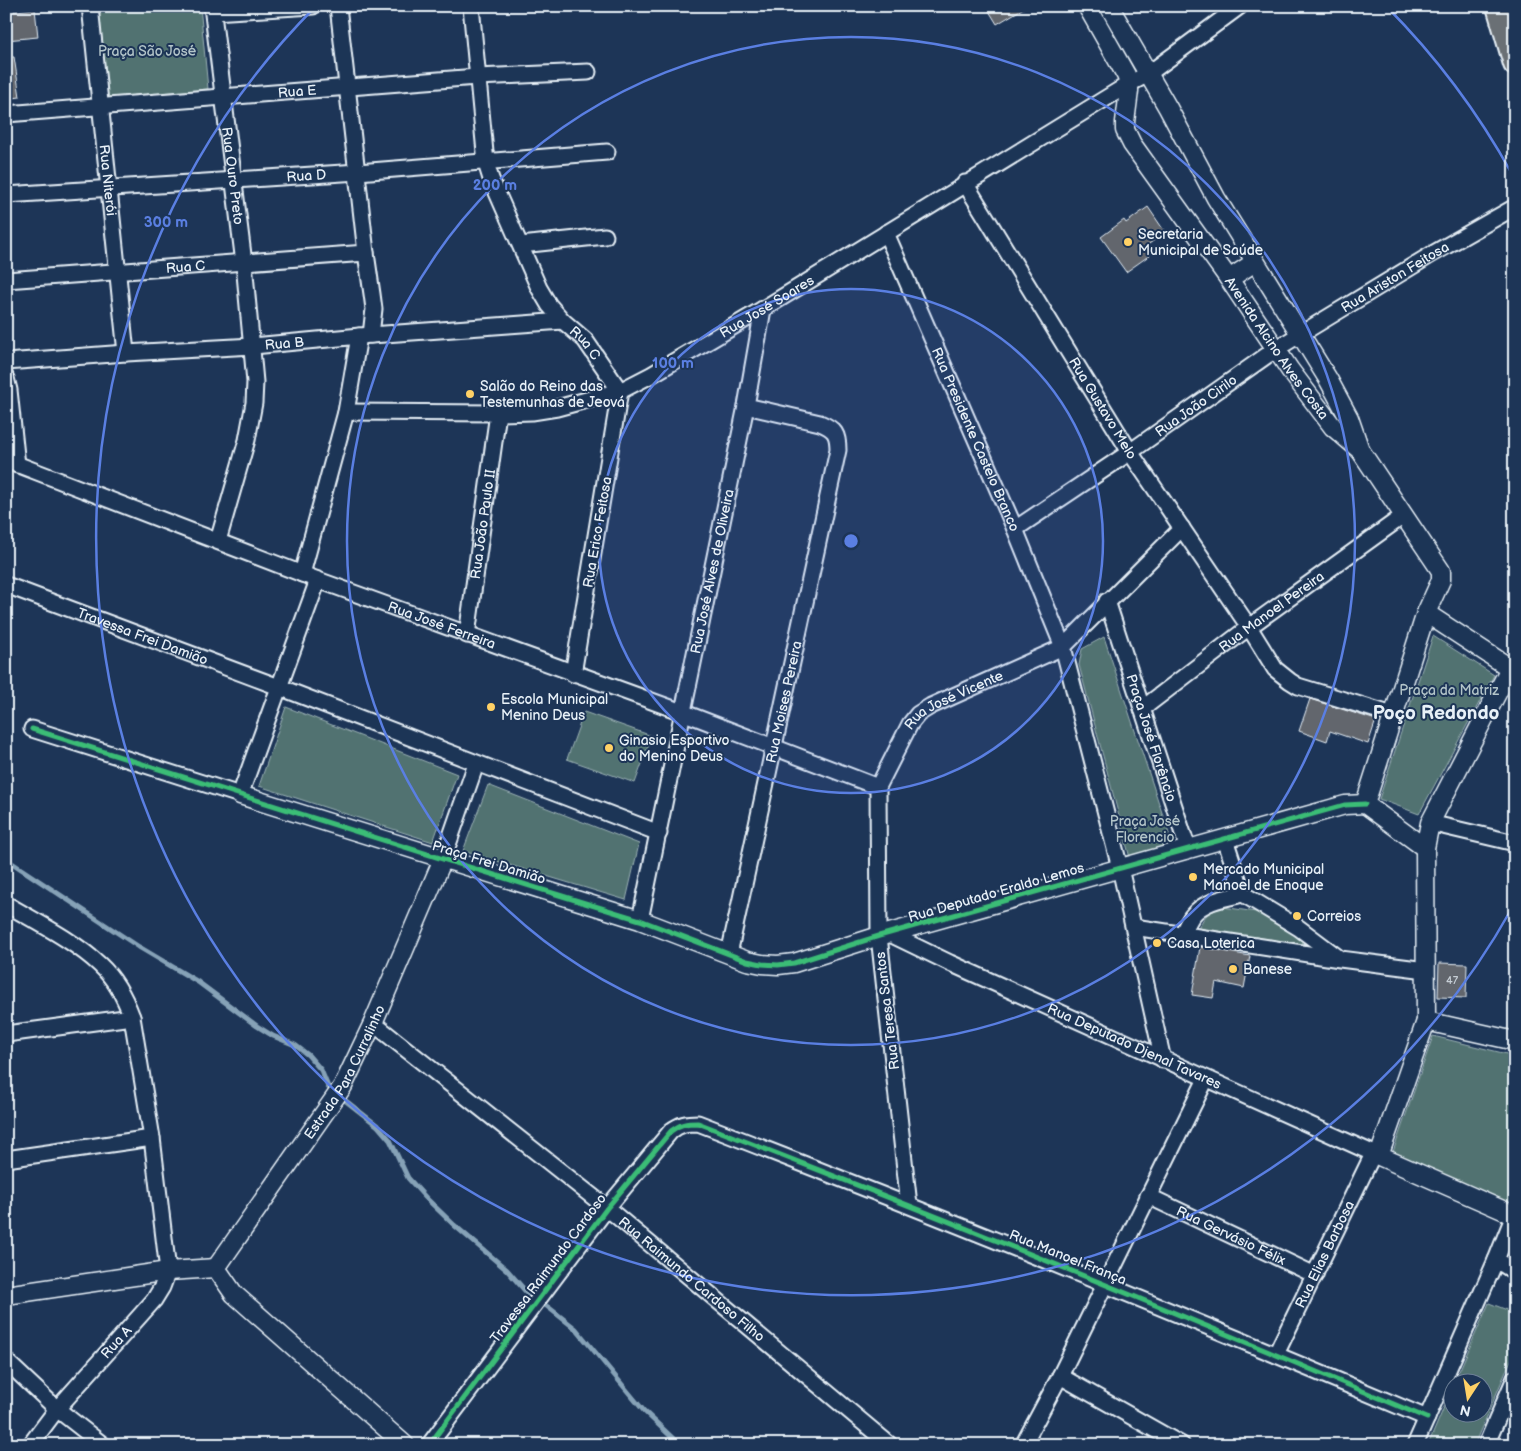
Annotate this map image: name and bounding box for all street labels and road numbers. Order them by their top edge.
street label: Rua E [277,82,317,102]
street label: Rua Ouro Preto [218,126,247,226]
street label: Rua Niterói [95,144,120,217]
street label: Rua D [286,166,327,186]
street label: Rua Ariston Feitosa [1338,238,1452,317]
street label: Rua C [165,257,206,277]
street label: Rua José Soares [717,272,817,342]
street label: Avenida Alcino Alves Costa [1221,274,1332,423]
street label: Rua C [566,323,604,363]
street label: Rua B [264,333,305,354]
street label: Rua Presidente Castelo Branco [928,345,1023,534]
street label: Rua Gustavo Melo [1065,354,1140,463]
street label: Rua João Cirilo [1152,371,1240,441]
street label: Rua João Paulo II [467,468,499,580]
street label: Rua Erico Feitosa [579,475,616,589]
street label: Rua José Alves de Oliveira [687,487,738,655]
street label: Rua Manoel Pereira [1216,568,1328,656]
street label: Rua José Ferreira [385,598,498,653]
street label: Travessa Frei Damião [75,604,210,669]
street label: Rua Moises Pereira [763,639,806,765]
street label: Rua José Vicente [901,667,1006,733]
street label: Praça José Florêncio [1122,672,1180,804]
street label: Praça Frei Damião [430,837,548,888]
street label: Rua Deputado Eraldo Lemos [906,859,1086,926]
street label: Rua Teresa Santos [872,951,903,1071]
street label: Rua Deputado Djenal Tavares [1045,1000,1224,1093]
street label: Estrada Para Curralinho [301,1002,389,1142]
street label: Travessa Raimundo Cardoso [487,1190,610,1346]
street label: Rua Elias Barbosa [1292,1198,1358,1311]
street label: Rua Gervásio Félix [1173,1203,1289,1269]
street label: Rua Raimundo Cardoso Filho [615,1213,768,1346]
street label: Rua Manoel França [1007,1226,1129,1289]
street label: Rua A [97,1322,136,1362]

